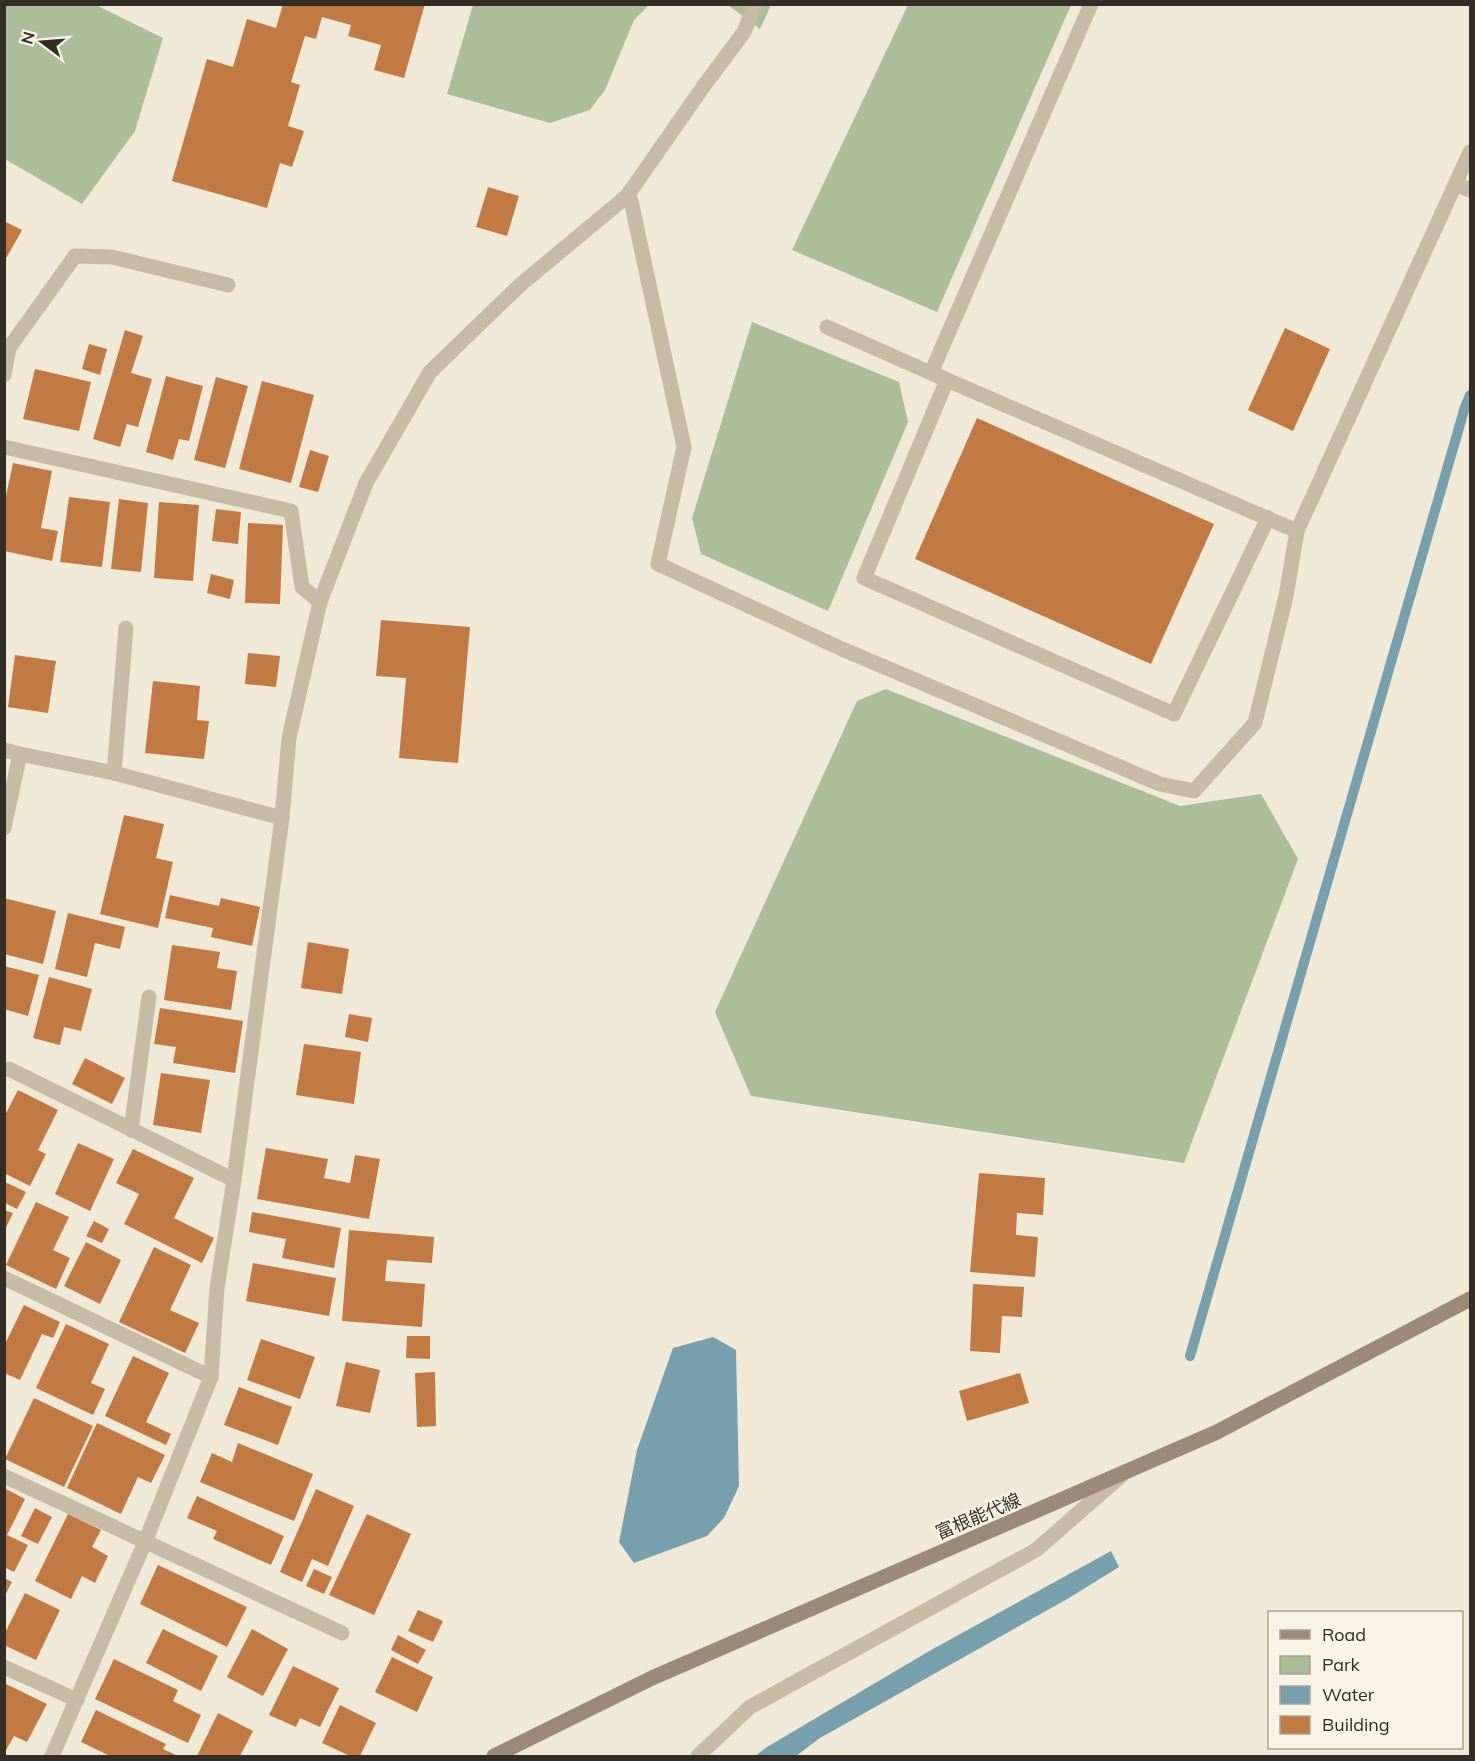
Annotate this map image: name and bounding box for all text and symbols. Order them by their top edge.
north arrow [12,12,72,72]
text: N [16,29,39,46]
street label: 富根能代線 [932,1488,1024,1544]
legend [1268,1611,1463,1749]
text: Road [1322,1623,1366,1646]
text: Park [1322,1653,1361,1676]
text: Water [1322,1683,1375,1706]
text: Building [1322,1713,1390,1736]

